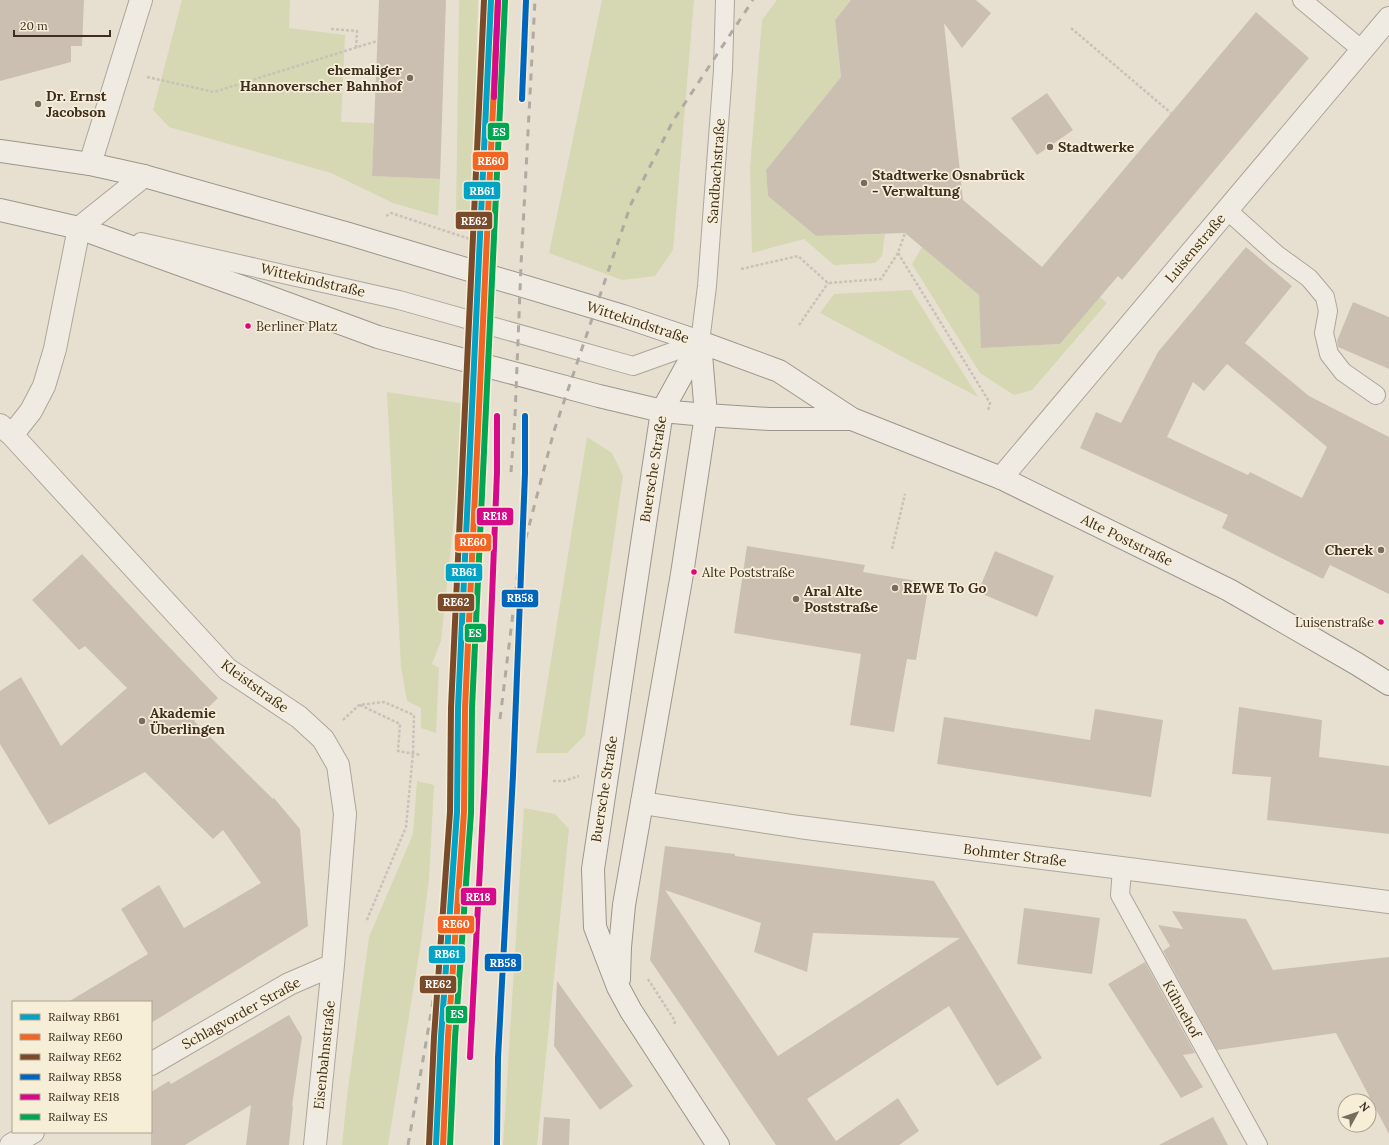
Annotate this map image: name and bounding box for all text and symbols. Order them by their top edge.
scale bar [14,12,110,38]
text: 20 m [20,18,48,33]
place label: ehemaliger Hannoverscher Bahnhof [240,61,403,95]
marker: ehemaliger Hannoverscher Bahnhof [405,73,415,83]
place label: Dr. Ernst Jacobson [46,87,107,121]
marker: Dr. Ernst Jacobson [33,99,43,109]
street label: Sandbachstraße [703,117,729,224]
line badge: ES [487,122,510,141]
text: ES [492,125,506,139]
place label: Stadtwerke [1058,138,1135,156]
marker: Stadtwerke [1045,142,1055,152]
line badge: RE60 [472,151,509,171]
text: RE60 [477,154,505,168]
place label: Stadtwerke Osnabrück - Verwaltung [872,166,1025,200]
marker: Stadtwerke Osnabrück - Verwaltung [859,178,869,188]
line badge: RB61 [463,181,501,200]
text: RB61 [469,184,495,198]
street label: Luisenstraße [1161,209,1230,286]
line badge: RE62 [455,211,493,230]
text: RE62 [461,214,487,228]
street label: Wittekindstraße [259,259,368,301]
street label: Wittekindstraße [584,297,692,347]
place label: Berliner Platz [256,318,338,335]
marker: Berliner Platz [243,321,253,331]
street label: Buersche Straße [636,414,670,524]
line badge: RE18 [476,507,514,526]
text: RE18 [482,509,508,523]
street label: Alte Poststraße [1077,510,1176,570]
line badge: RE60 [454,533,492,552]
text: RE60 [459,535,487,549]
place label: Cherek [1325,541,1374,559]
marker: Cherek [1376,545,1386,555]
line badge: RB61 [445,563,483,582]
place label: Alte Poststraße [701,564,795,581]
text: RB61 [451,565,477,579]
marker: Alte Poststraße [689,567,699,577]
place label: REWE To Go [903,579,986,597]
place label: Aral Alte Poststraße [804,582,879,616]
marker: REWE To Go [890,583,900,593]
line badge: RB58 [501,589,539,608]
text: RB58 [506,591,534,605]
line badge: RE62 [437,593,475,612]
marker: Aral Alte Poststraße [791,594,801,604]
text: RE62 [443,595,469,609]
place label: Luisenstraße [1295,614,1374,631]
marker: Luisenstraße [1376,617,1386,627]
line badge: ES [464,623,487,643]
text: ES [468,626,482,640]
street label: Kleiststraße [218,655,293,717]
place label: Akademie Überlingen [150,704,225,738]
marker: Akademie Überlingen [137,716,147,726]
street label: Buersche Straße [587,734,621,844]
street label: Bohmter Straße [962,840,1068,870]
line badge: RE18 [460,887,497,906]
text: RE18 [465,890,491,904]
line badge: RE60 [437,915,475,934]
text: RE60 [442,917,470,931]
line badge: RB61 [428,945,466,964]
text: RB61 [434,947,460,961]
line badge: RB58 [484,953,522,972]
text: RB58 [489,956,517,970]
street label: Schlagvorder Straße [178,973,304,1053]
line badge: RE62 [419,975,457,994]
text: RE62 [425,977,451,991]
street label: Kühnehof [1159,977,1206,1042]
street label: Eisenbahnstraße [309,999,339,1110]
legend [12,1001,152,1133]
line badge: ES [445,1005,468,1024]
text: ES [450,1007,464,1021]
text: Railway RB61 [48,1009,120,1024]
text: Railway RE60 [48,1029,123,1044]
text: Railway RE62 [48,1049,122,1064]
text: Railway RB58 [48,1069,122,1084]
text: Railway RE18 [48,1089,120,1104]
north arrow [1337,1093,1377,1133]
text: N [1357,1099,1373,1115]
text: Railway ES [48,1109,108,1124]

